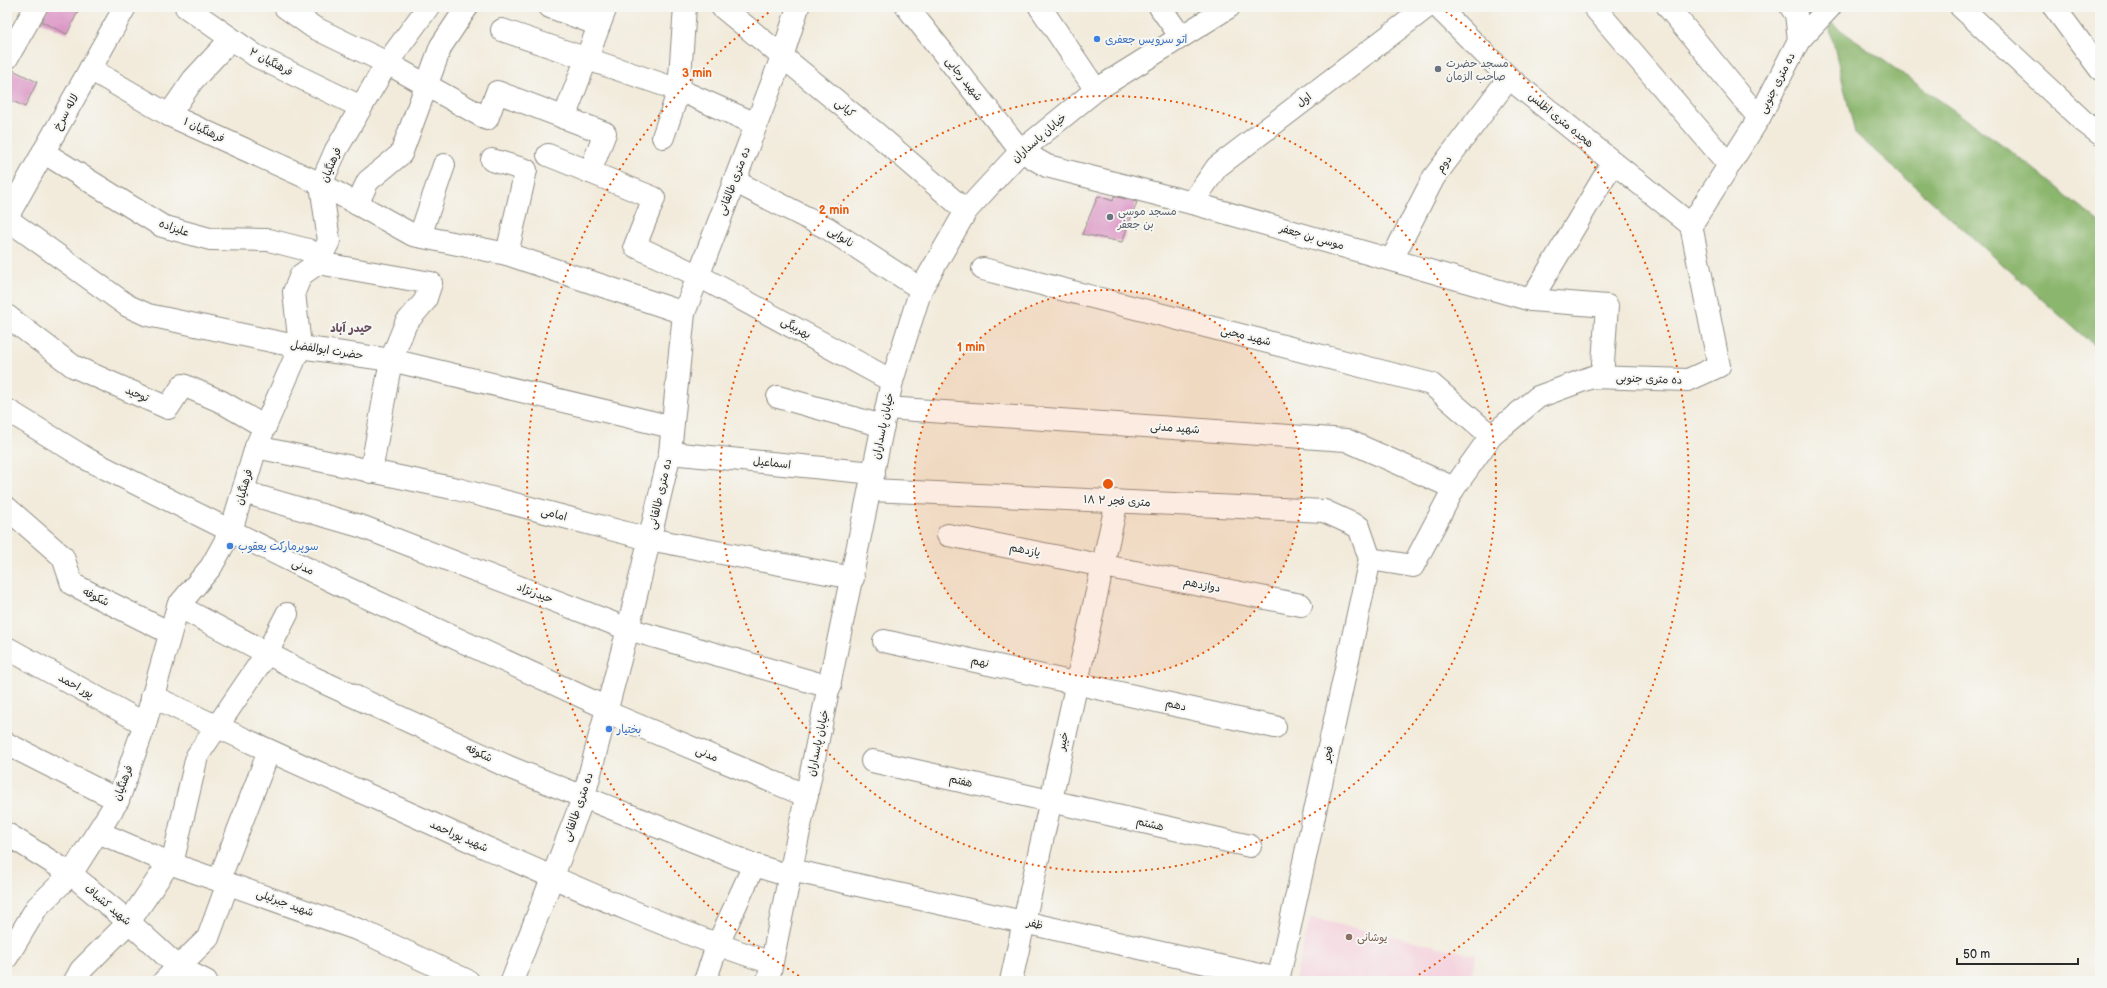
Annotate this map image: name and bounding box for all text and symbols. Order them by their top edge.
place label: اتو سرویس جعفری [1105,33,1187,47]
marker: اتو سرویس جعفری [1092,34,1102,44]
street label: فرهنگیان ۲ [247,45,295,79]
street label: ده متری جنوبی [1756,50,1799,116]
street label: شهید رجایی [942,55,985,104]
place label: مسجد حضرت صاحب الزمان [1446,57,1509,84]
marker: مسجد حضرت صاحب الزمان [1433,64,1443,74]
text: 3 min [682,66,712,81]
street label: اول [1294,90,1314,110]
street label: هجده متری اطلس [1526,90,1596,150]
street label: لاله سرخ [51,92,82,133]
street label: کیانی [832,96,858,121]
street label: خیابان پاسداران [1009,111,1069,166]
street label: فرهنگیان ۱ [181,115,227,145]
street label: ده متری طالقانی [715,145,754,217]
street label: فرهنگیان [318,146,344,184]
street label: دوم [1433,153,1456,176]
text: 2 min [819,203,849,218]
place label: مسجد موسی بن جعفر [1117,205,1177,232]
marker: مسجد موسی بن جعفر [1105,212,1115,222]
street label: علیزاده [157,217,191,239]
street label: موسی بن جعفر [1277,221,1346,253]
street label: نانوایی [825,224,857,251]
street label: بهربیگی [778,315,813,342]
district label: حیدر آباد [330,321,372,336]
street label: شهید محبی [1219,323,1272,349]
street label: حضرت ابوالفضل [289,338,364,363]
text: 1 min [957,340,985,355]
street label: ده متری جنوبی [1616,371,1682,388]
street label: توحید [123,383,151,406]
street label: خیابان پاسداران [870,391,897,461]
street label: شهید مدنی [1150,420,1200,437]
street label: اسماعیل [752,455,792,471]
street label: ده متری طالقانی [646,457,675,531]
street label: فرهنگیان [233,468,255,506]
centre of rings [1101,477,1115,491]
street label: ۱۸ متری فجر ۲ [1083,493,1151,509]
street label: امامی [539,505,568,524]
place label: سوپرمارکت یعقوب [238,540,318,554]
marker: سوپرمارکت یعقوب [225,541,235,551]
street label: یازدهم [1008,541,1042,561]
street label: مدنی [289,556,316,579]
street label: دوازدهم [1182,575,1222,597]
street label: حیدرنژاد [515,580,555,606]
street label: شکوفه [80,585,111,610]
street label: نهم [969,654,990,672]
street label: پور احمد [56,671,96,702]
street label: دهم [1164,696,1188,715]
street label: خیابان پاسداران [805,708,832,778]
place label: بختیار [616,723,641,737]
marker: بختیار [604,724,614,734]
street label: خیبر [1054,730,1072,753]
street label: شکوفه [463,741,494,766]
street label: مدنی [694,744,720,765]
street label: فجر [1320,745,1336,764]
street label: فرهنگیان [110,763,136,803]
street label: ده متری طالقانی [560,771,597,844]
street label: هفتم [948,772,974,792]
street label: هشتم [1135,815,1165,835]
street label: شهید پوراحمد [427,817,490,856]
street label: شهید کشباف [82,882,134,929]
street label: شهید جبرئیلی [254,887,315,920]
street label: ظفر [1025,916,1044,932]
place label: یوشانی [1357,931,1388,945]
marker: یوشانی [1344,932,1354,942]
scale bar [1957,940,2078,966]
text: 50 m [1963,947,1990,962]

